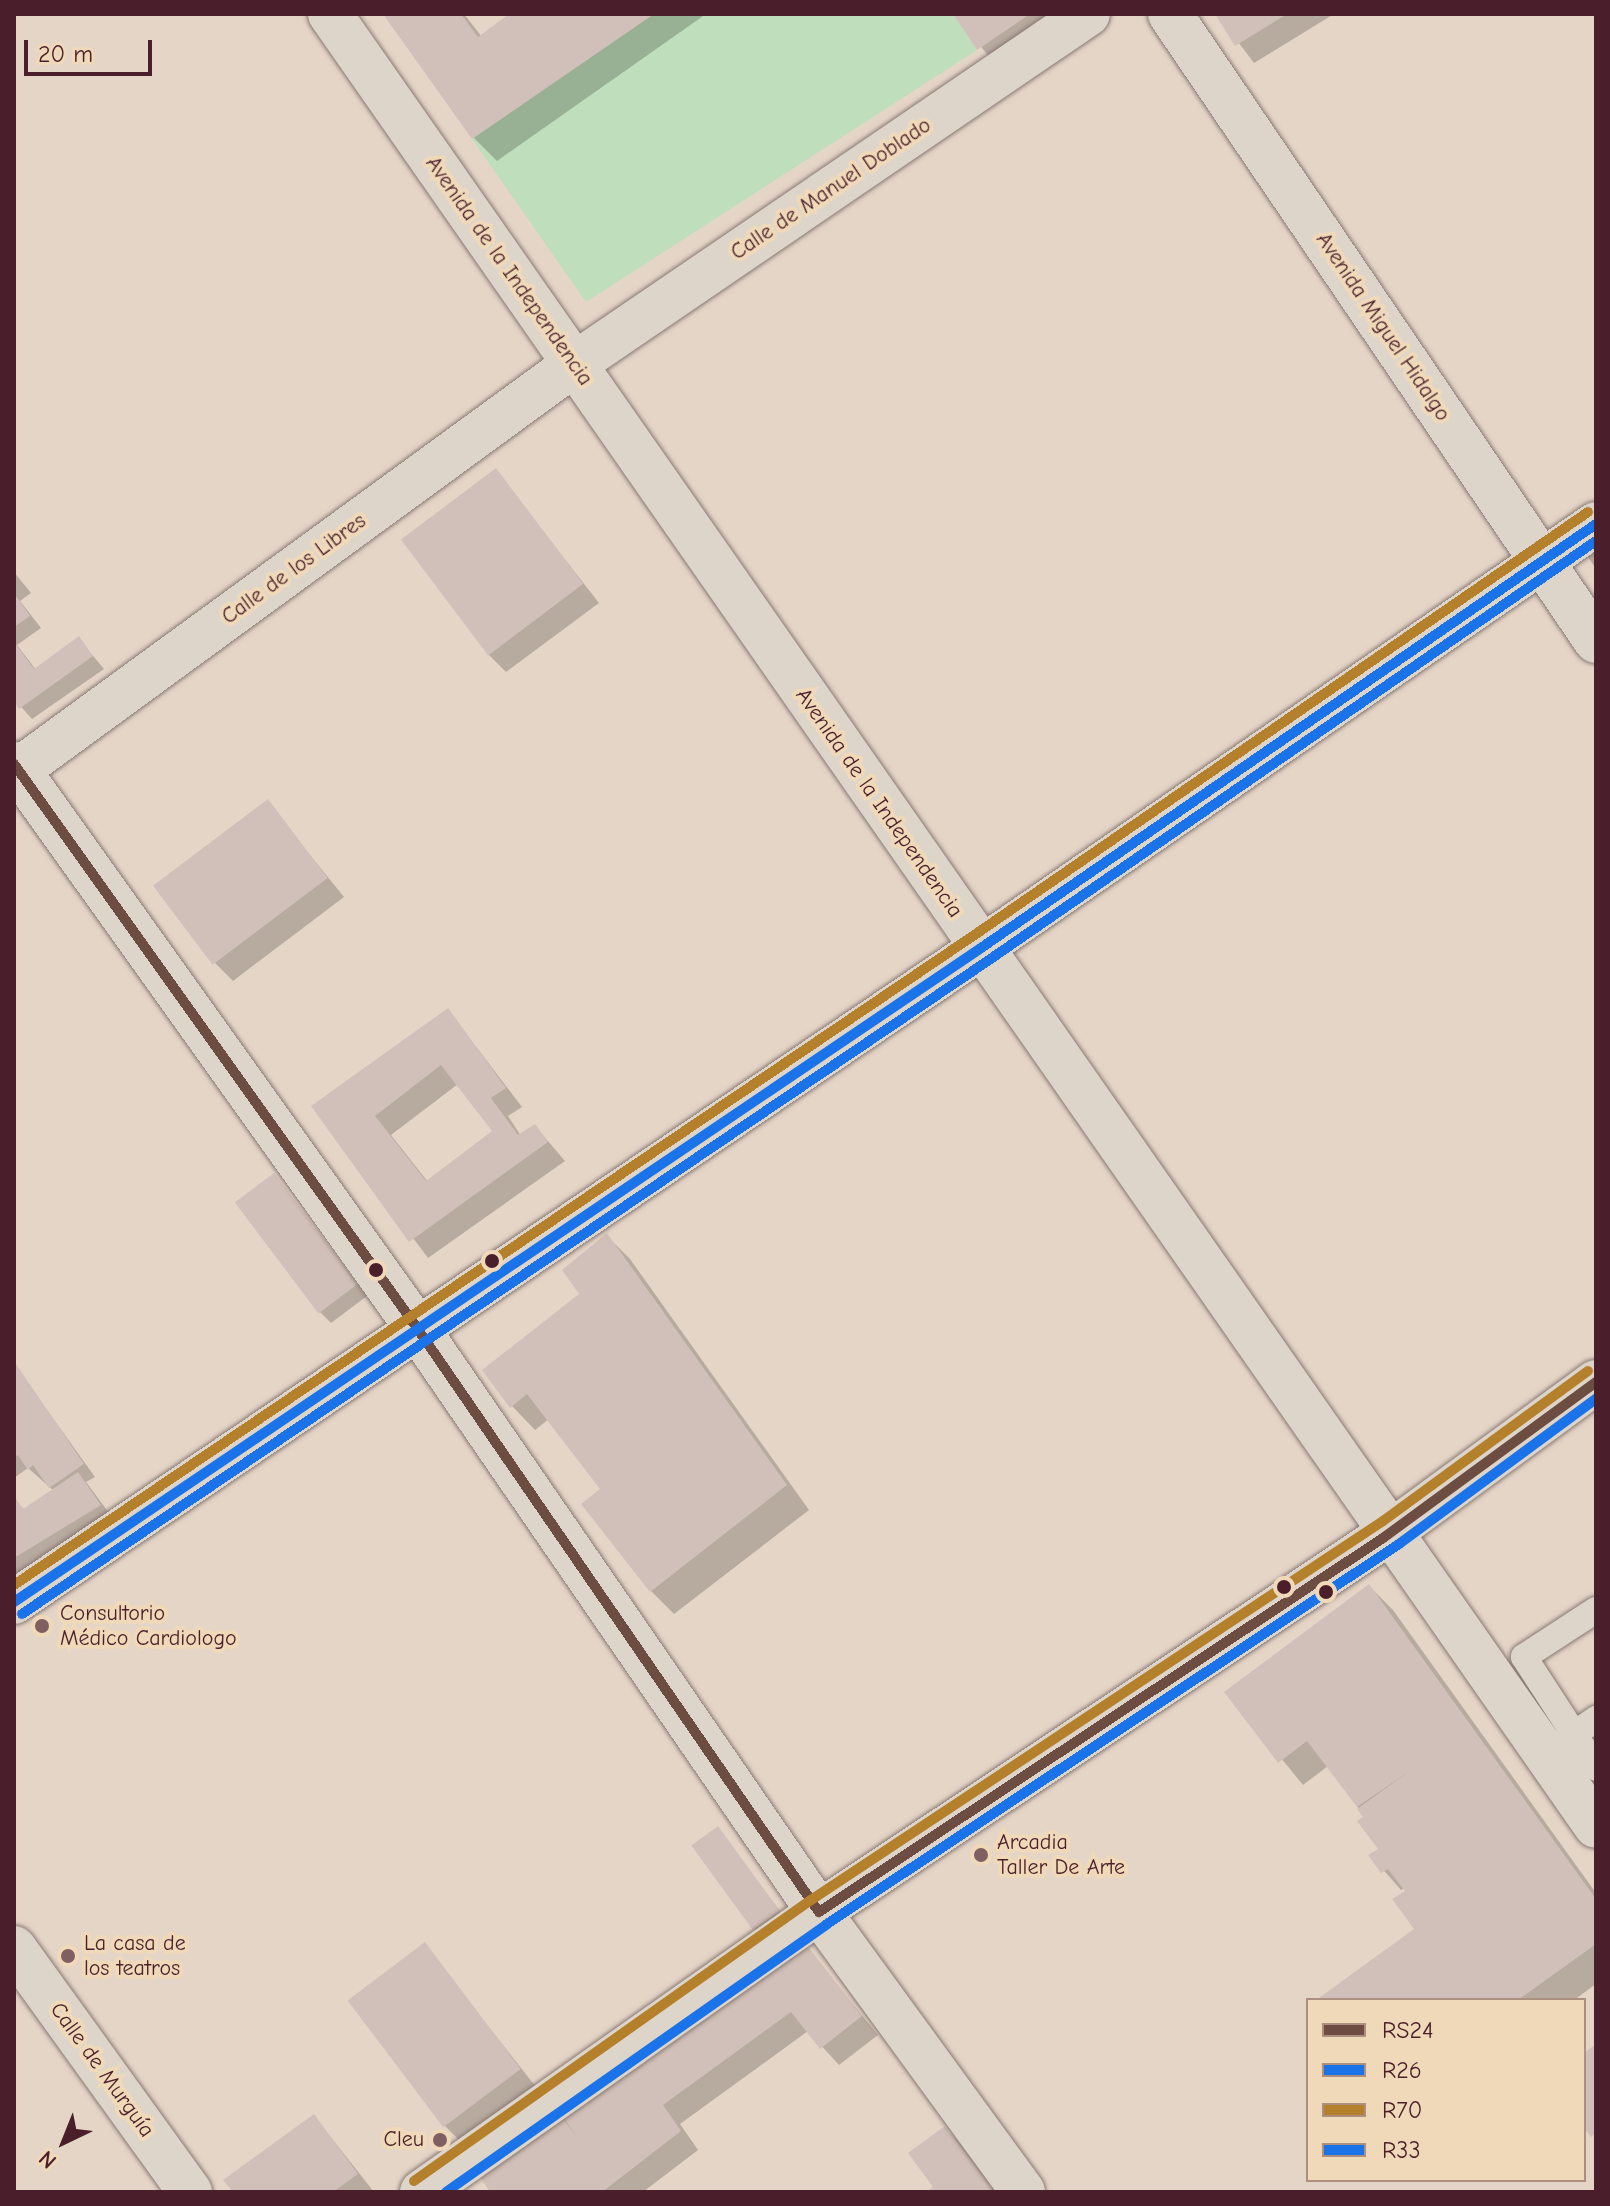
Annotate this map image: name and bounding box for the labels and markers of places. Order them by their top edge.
unlabelled marker [484,1253,500,1269]
unlabelled marker [368,1262,384,1278]
unlabelled marker [1276,1579,1292,1595]
unlabelled marker [1318,1584,1334,1600]
place label: Consultorio Médico Cardiologo [60,1600,237,1652]
marker: Consultorio Médico Cardiologo [31,1615,53,1637]
place label: Arcadia Taller De Arte [997,1829,1125,1880]
marker: Arcadia Taller De Arte [972,1846,990,1864]
place label: La casa de los teatros [84,1930,186,1982]
marker: La casa de los teatros [59,1947,77,1965]
place label: Cleu [383,2127,424,2153]
marker: Cleu [431,2131,449,2149]

